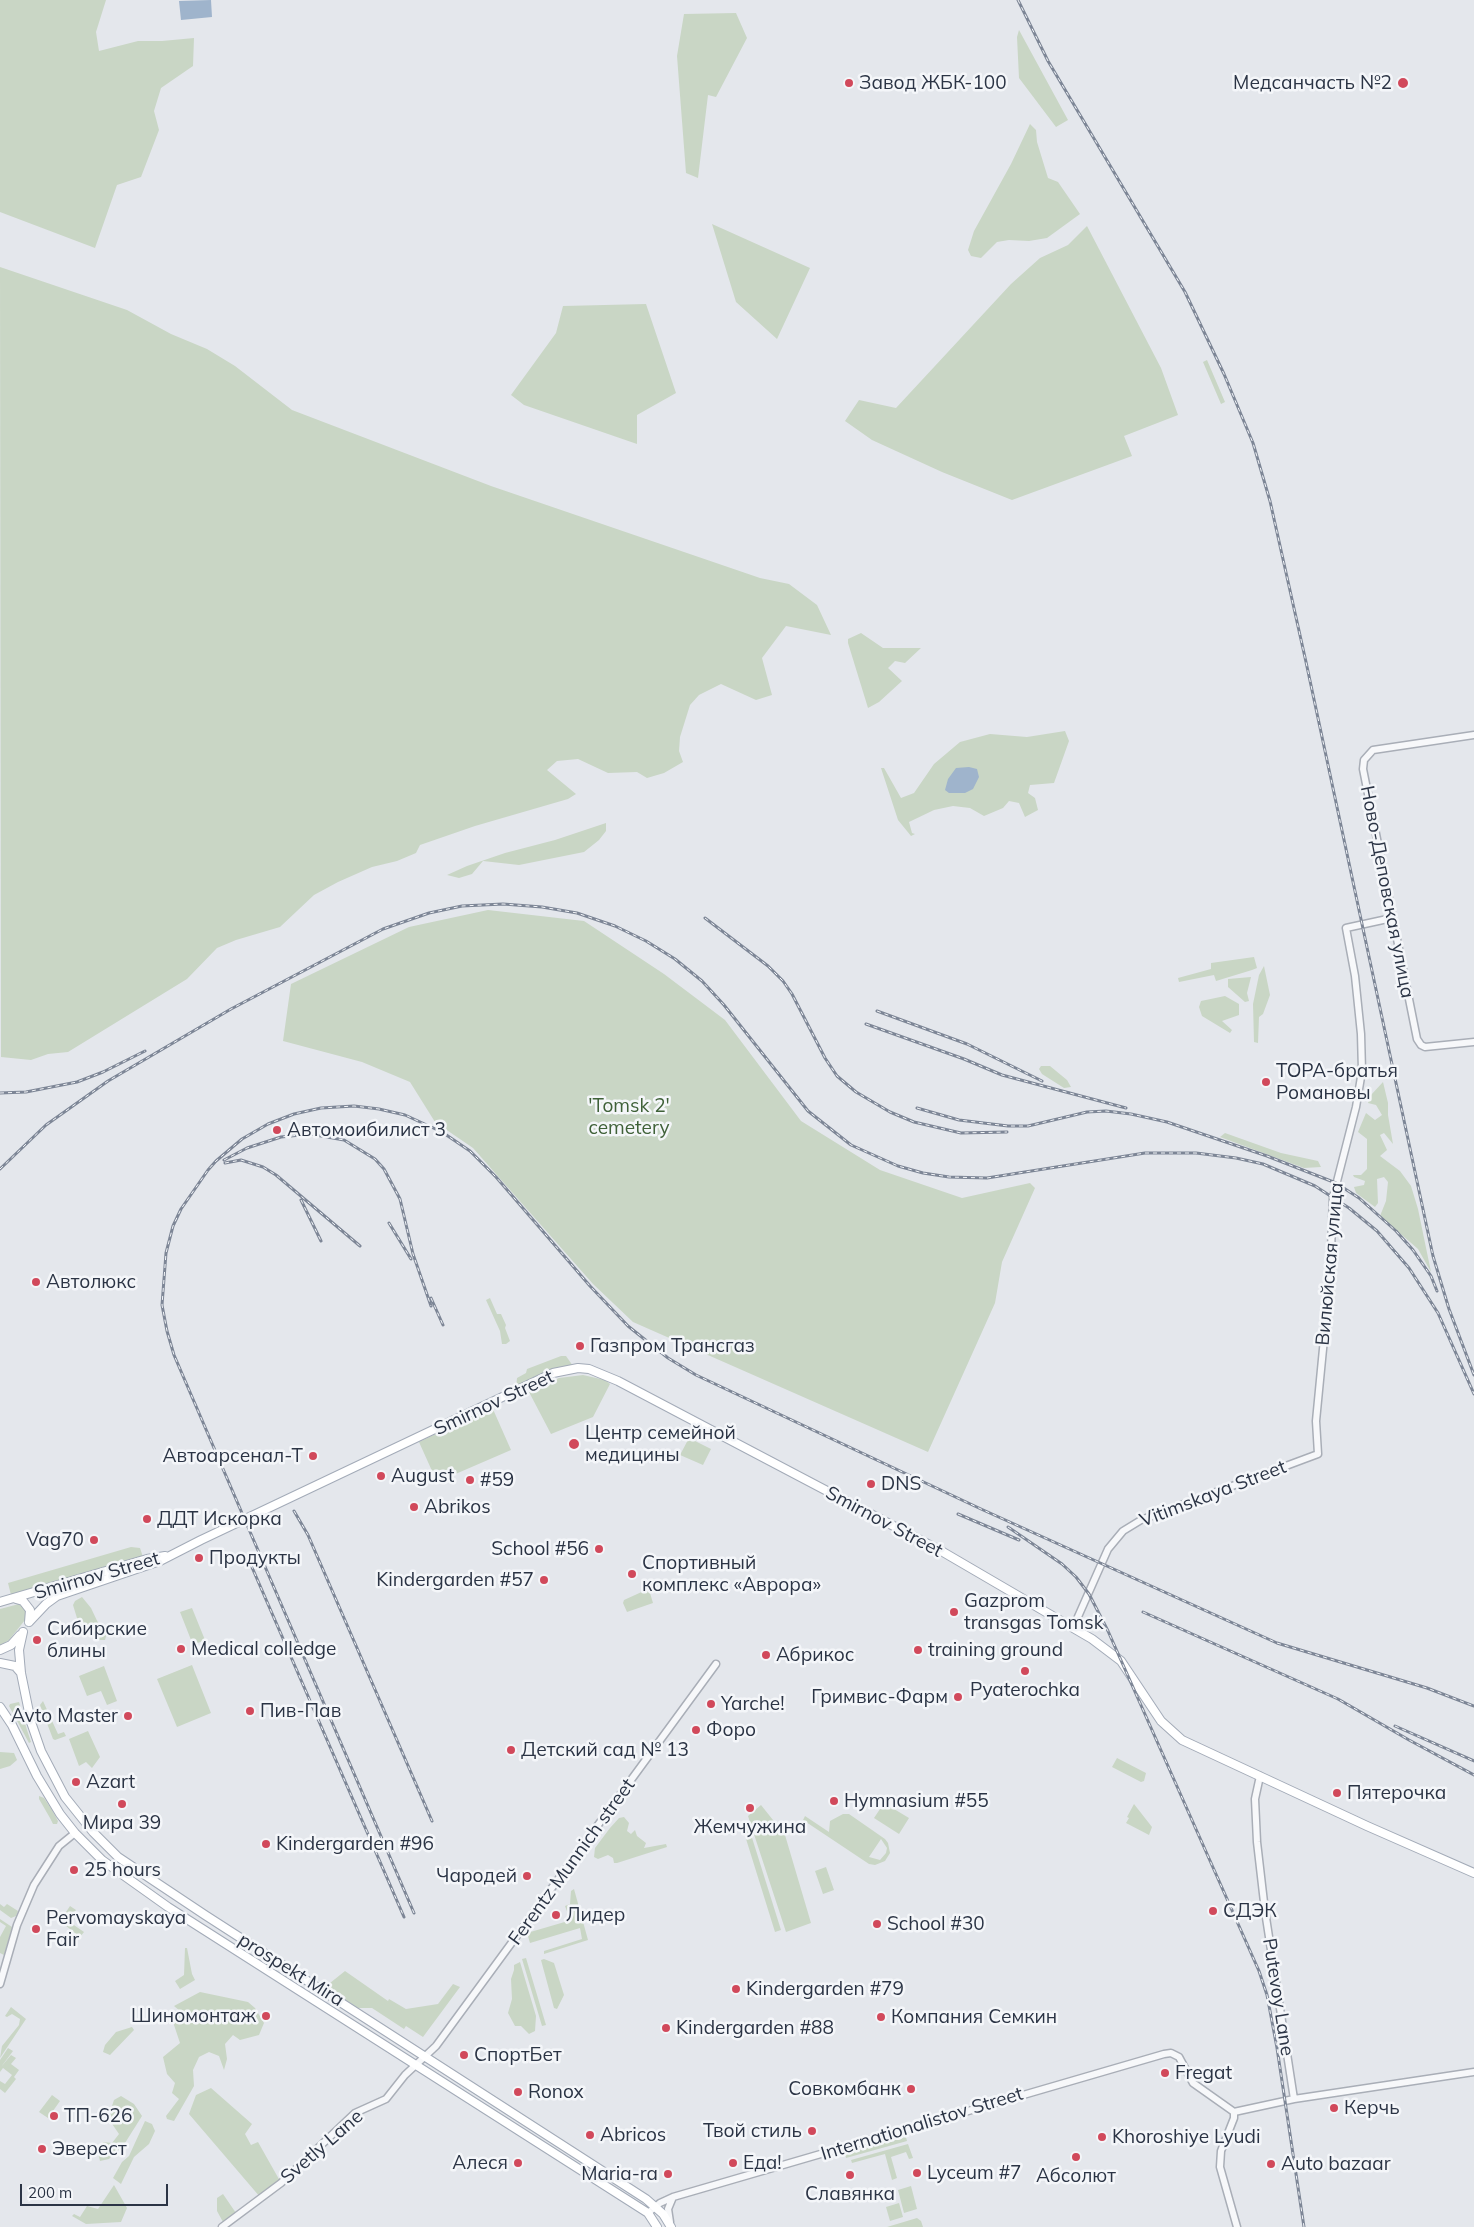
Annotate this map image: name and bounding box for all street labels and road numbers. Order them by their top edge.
street label: Ново-Деповская улица [1355,784,1419,1000]
street label: Вилюйская улица [1312,1181,1348,1347]
street label: Smirnov Street [431,1365,557,1441]
street label: Vitimskaya Street [1137,1456,1289,1532]
street label: Smirnov Street [822,1482,946,1562]
street label: Smirnov Street [32,1547,162,1605]
street label: Ferentz Munnich street [504,1774,640,1950]
street label: prospekt Mira [234,1928,348,2012]
street label: Putevoy Lane [1257,1936,1299,2058]
street label: Internationalistov Street [818,2082,1026,2166]
street label: Svetly Lane [276,2105,368,2189]

